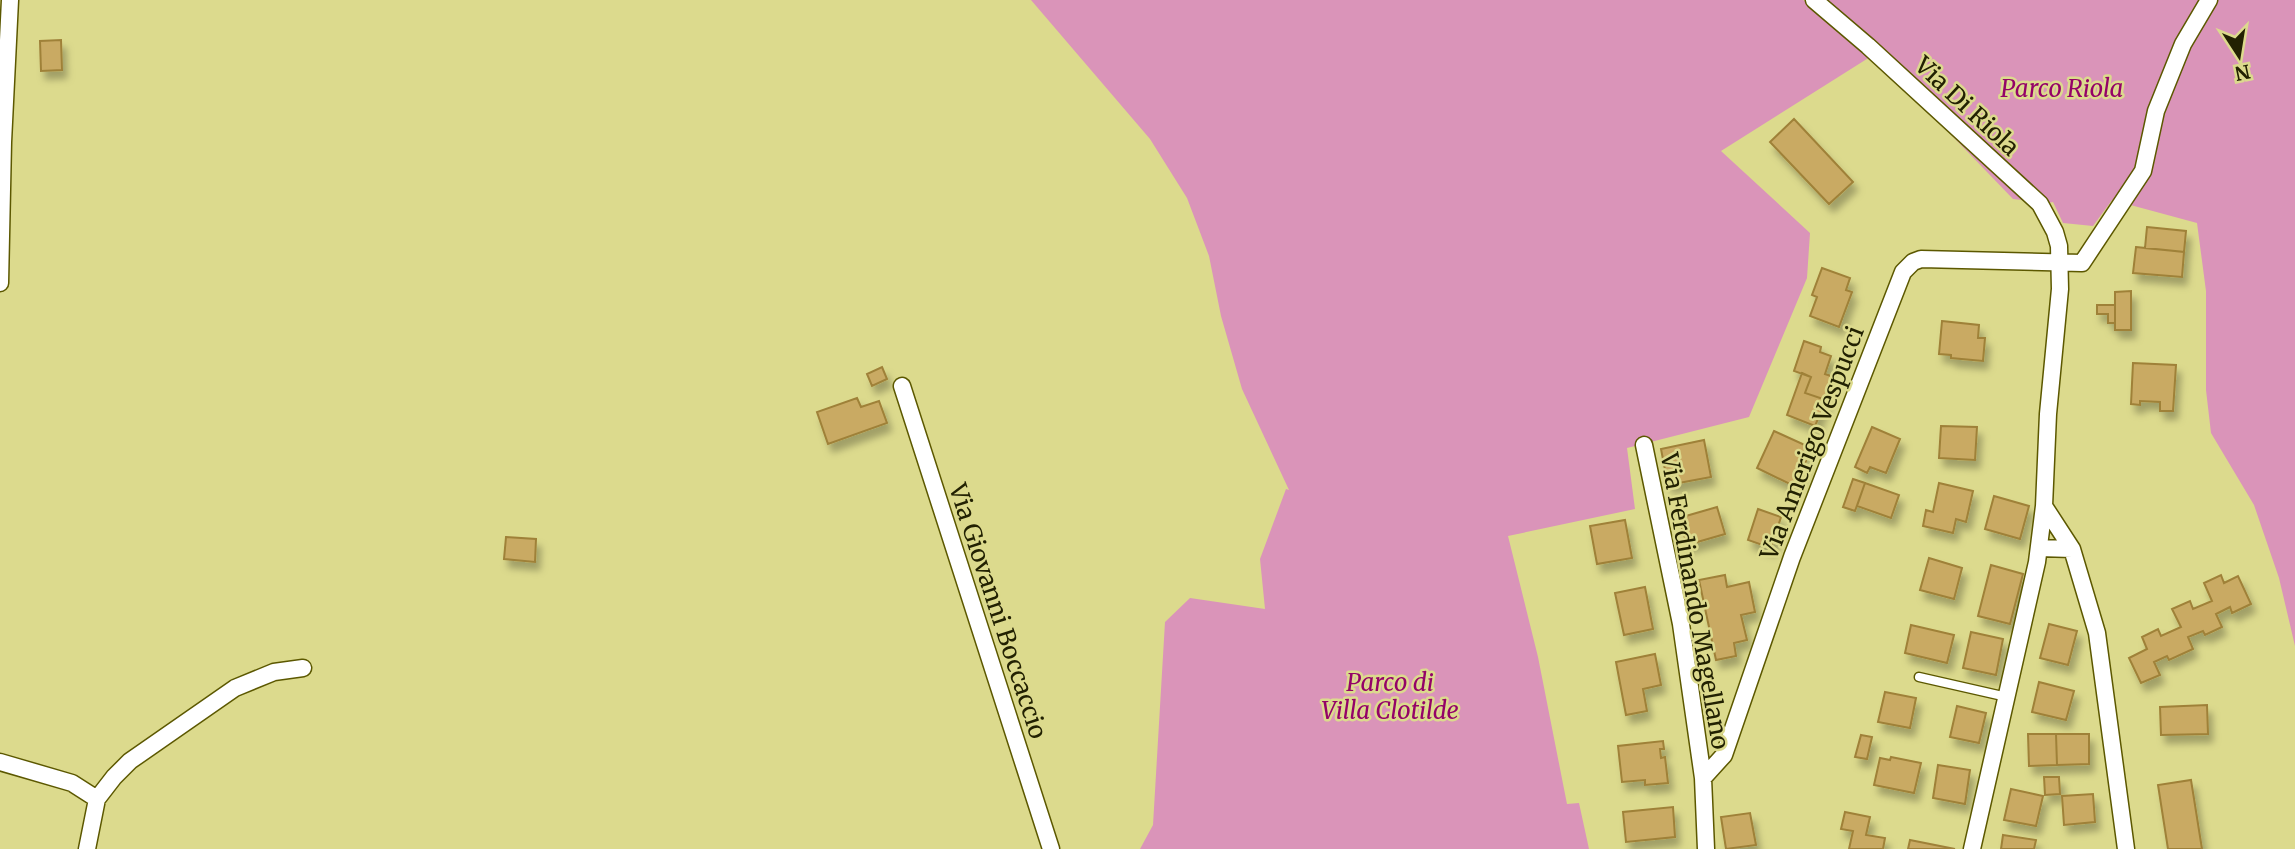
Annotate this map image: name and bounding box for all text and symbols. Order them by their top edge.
north arrow [2204,21,2274,91]
street label: Via Di Riola [1907,49,2026,162]
text: N [2233,59,2252,86]
park label: Parco Riola [2001,73,2123,104]
street label: Via Amerigo Vespucci [1753,321,1871,565]
street label: Via Ferdinando Magellano [1653,449,1736,752]
street label: Via Giovanni Boccaccio [942,479,1054,742]
park label: Parco di Villa Clotilde [1321,667,1459,726]

